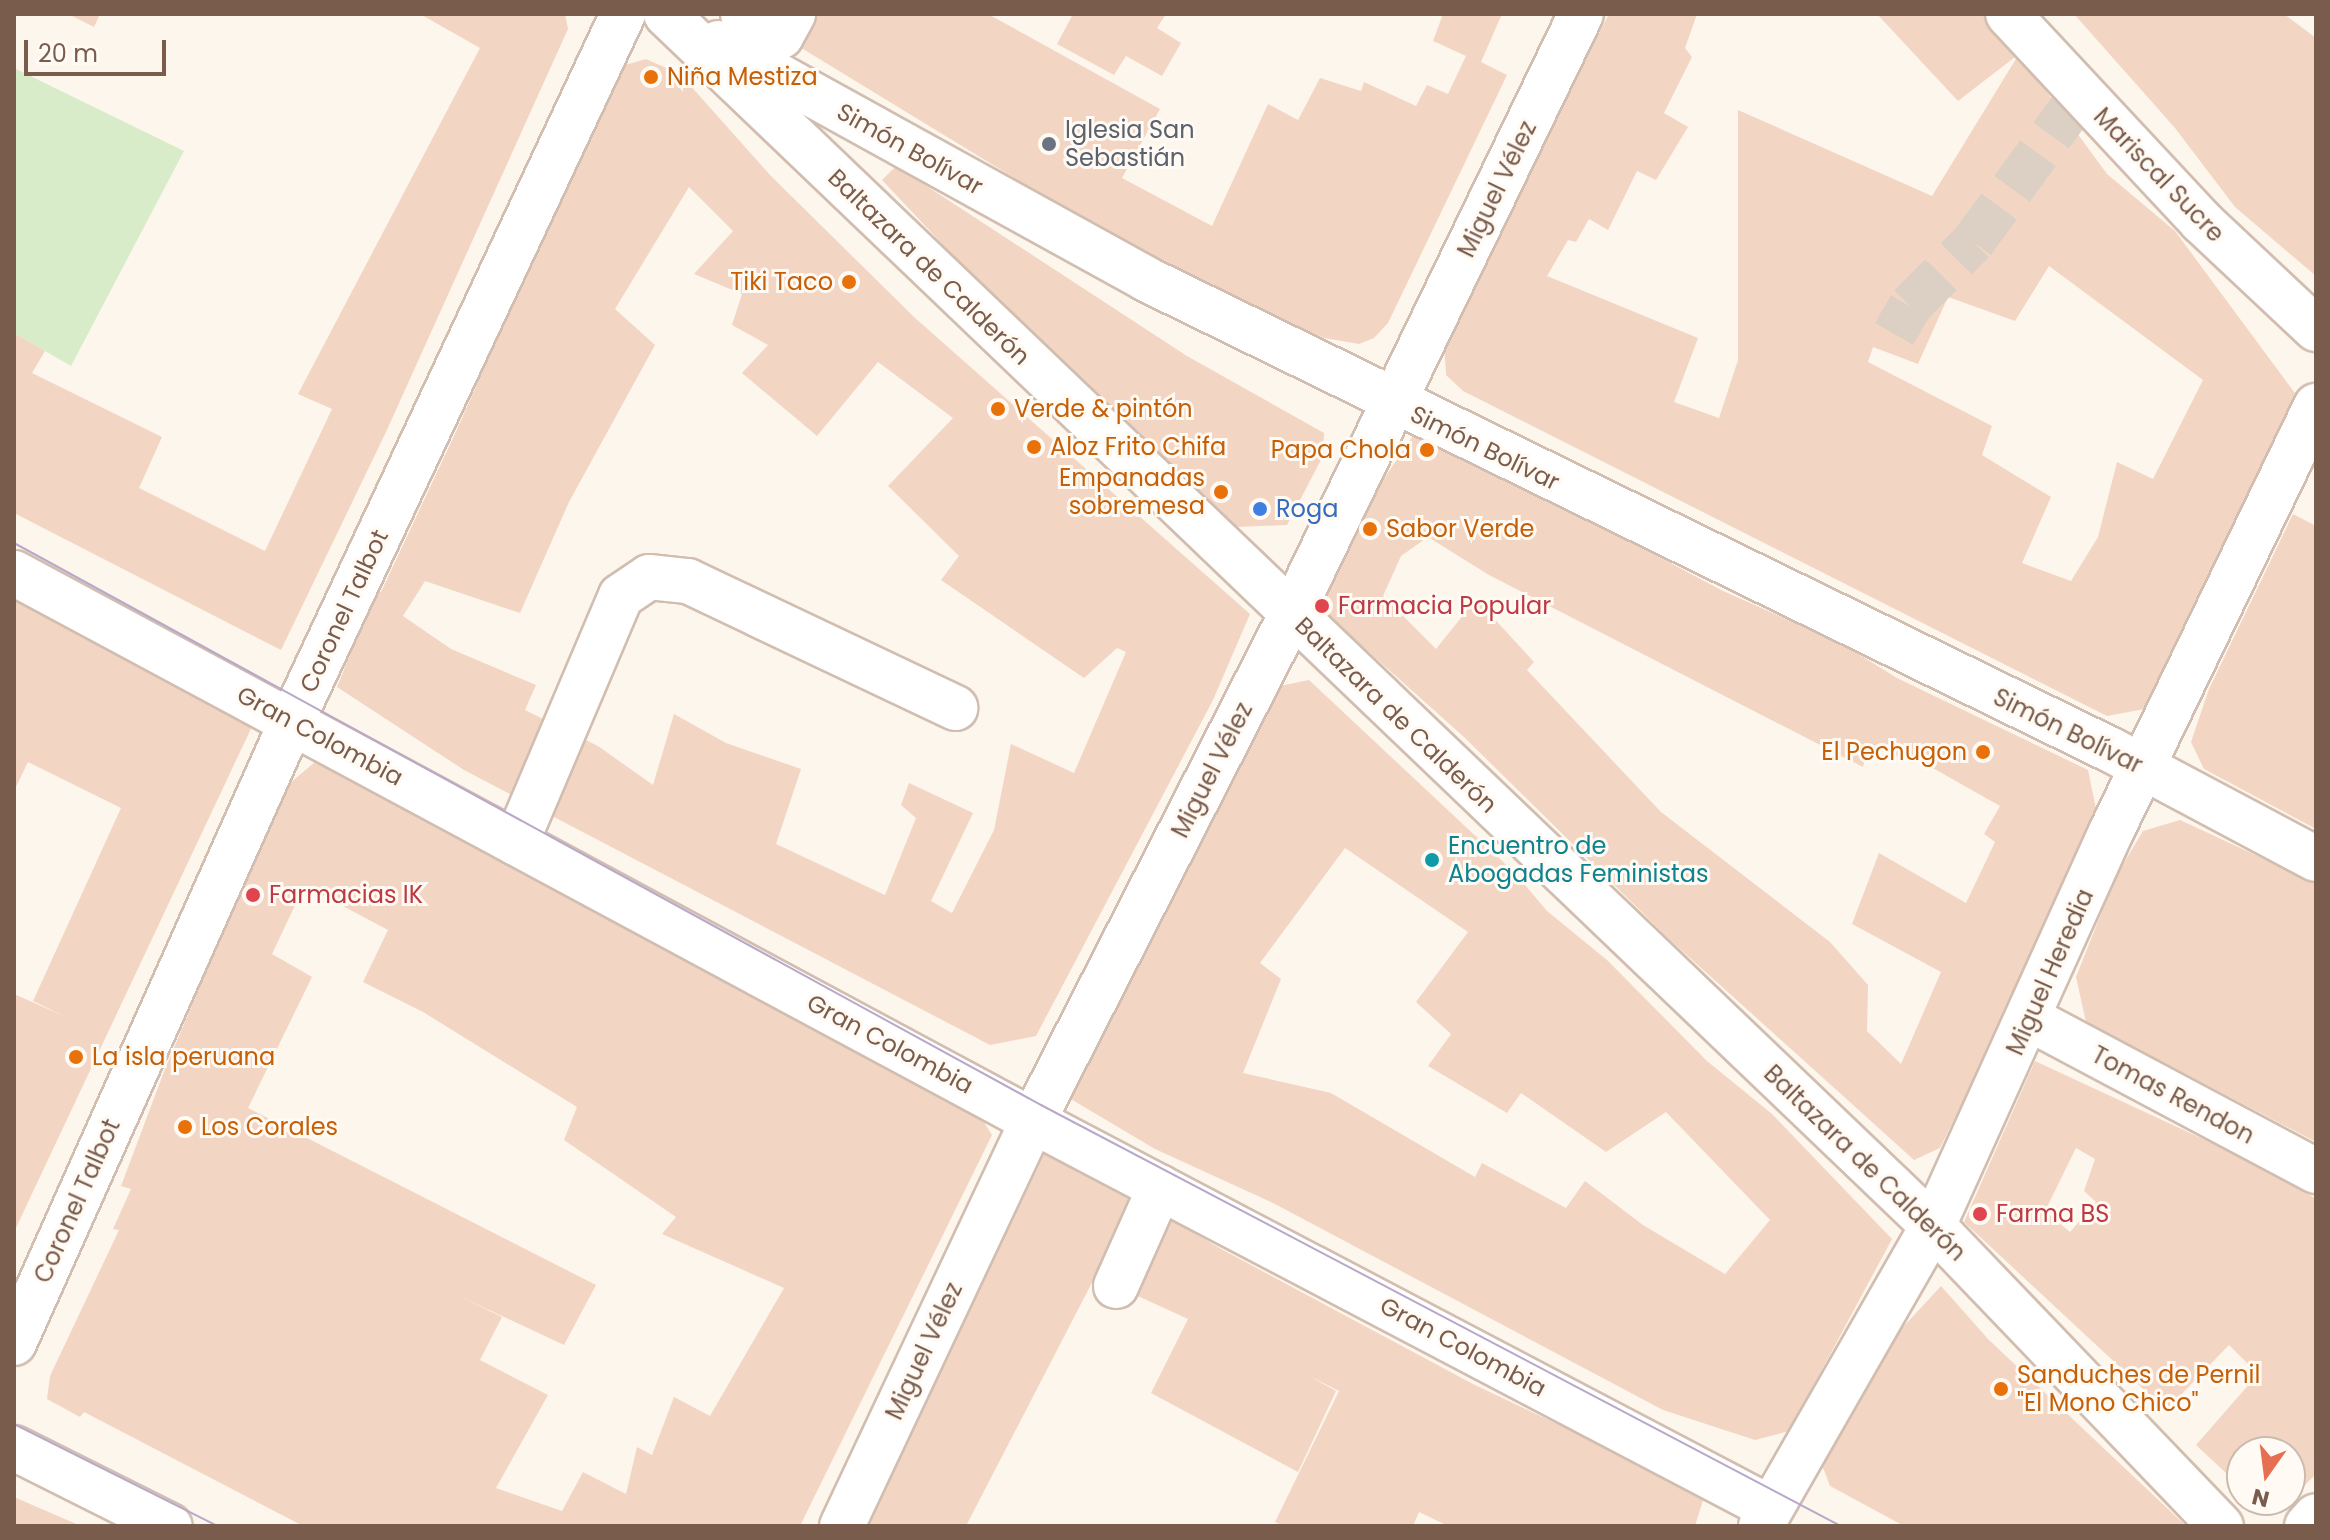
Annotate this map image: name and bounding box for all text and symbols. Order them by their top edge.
scale bar [28,24,170,74]
text: 20 m [38,37,98,70]
place label: Niña Mestiza [667,63,818,91]
marker: Niña Mestiza [642,68,660,86]
street label: Simón Bolívar [832,97,988,201]
street label: Mariscal Sucre [2088,102,2230,248]
place label: Iglesia San Sebastián [1065,116,1195,172]
street label: Miguel Vélez [1452,116,1542,262]
marker: Iglesia San Sebastián [1040,135,1058,153]
street label: Baltazara de Calderón [822,163,1036,371]
place label: Tiki Taco [730,268,833,296]
marker: Tiki Taco [840,273,858,291]
place label: Verde & pintón [1014,395,1193,423]
street label: Simón Bolívar [1406,399,1564,497]
marker: Verde & pintón [989,400,1007,418]
place label: Aloz Frito Chifa [1050,433,1226,461]
place label: Papa Chola [1271,436,1411,464]
marker: Aloz Frito Chifa [1025,438,1043,456]
marker: Papa Chola [1418,441,1436,459]
place label: Empanadas sobremesa [1059,464,1205,520]
marker: Empanadas sobremesa [1212,483,1230,501]
place label: Roga [1276,495,1338,523]
marker: Roga [1251,500,1269,518]
place label: Sabor Verde [1386,515,1534,543]
marker: Sabor Verde [1361,520,1379,538]
street label: Coronel Talbot [294,525,394,697]
place label: Farmacia Popular [1338,592,1551,620]
marker: Farmacia Popular [1313,597,1331,615]
street label: Baltazara de Calderón [1289,611,1503,819]
street label: Gran Colombia [232,680,408,792]
street label: Simón Bolívar [1989,682,2147,780]
street label: Miguel Vélez [1166,697,1258,843]
place label: El Pechugon [1821,738,1967,766]
marker: El Pechugon [1974,743,1992,761]
place label: Encuentro de Abogadas Feministas [1448,832,1708,888]
marker: Encuentro de Abogadas Feministas [1423,851,1441,869]
place label: Farmacias IK [269,881,423,909]
street label: Miguel Heredia [2000,884,2100,1060]
marker: Farmacias IK [244,886,262,904]
street label: Gran Colombia [802,988,978,1100]
street label: Tomas Rendon [2087,1040,2259,1150]
place label: La isla peruana [92,1043,275,1071]
marker: La isla peruana [67,1048,85,1066]
street label: Baltazara de Calderón [1758,1059,1972,1267]
place label: Los Corales [201,1113,338,1141]
street label: Coronel Talbot [28,1115,126,1287]
marker: Los Corales [176,1118,194,1136]
place label: Farma BS [1996,1200,2109,1228]
marker: Farma BS [1971,1205,1989,1223]
street label: Miguel Vélez [880,1278,968,1424]
street label: Gran Colombia [1375,1291,1551,1403]
place label: Sanduches de Pernil "El Mono Chico" [2017,1361,2260,1417]
marker: Sanduches de Pernil "El Mono Chico" [1992,1380,2010,1398]
north arrow [2226,1436,2306,1516]
text: N [2249,1481,2272,1515]

